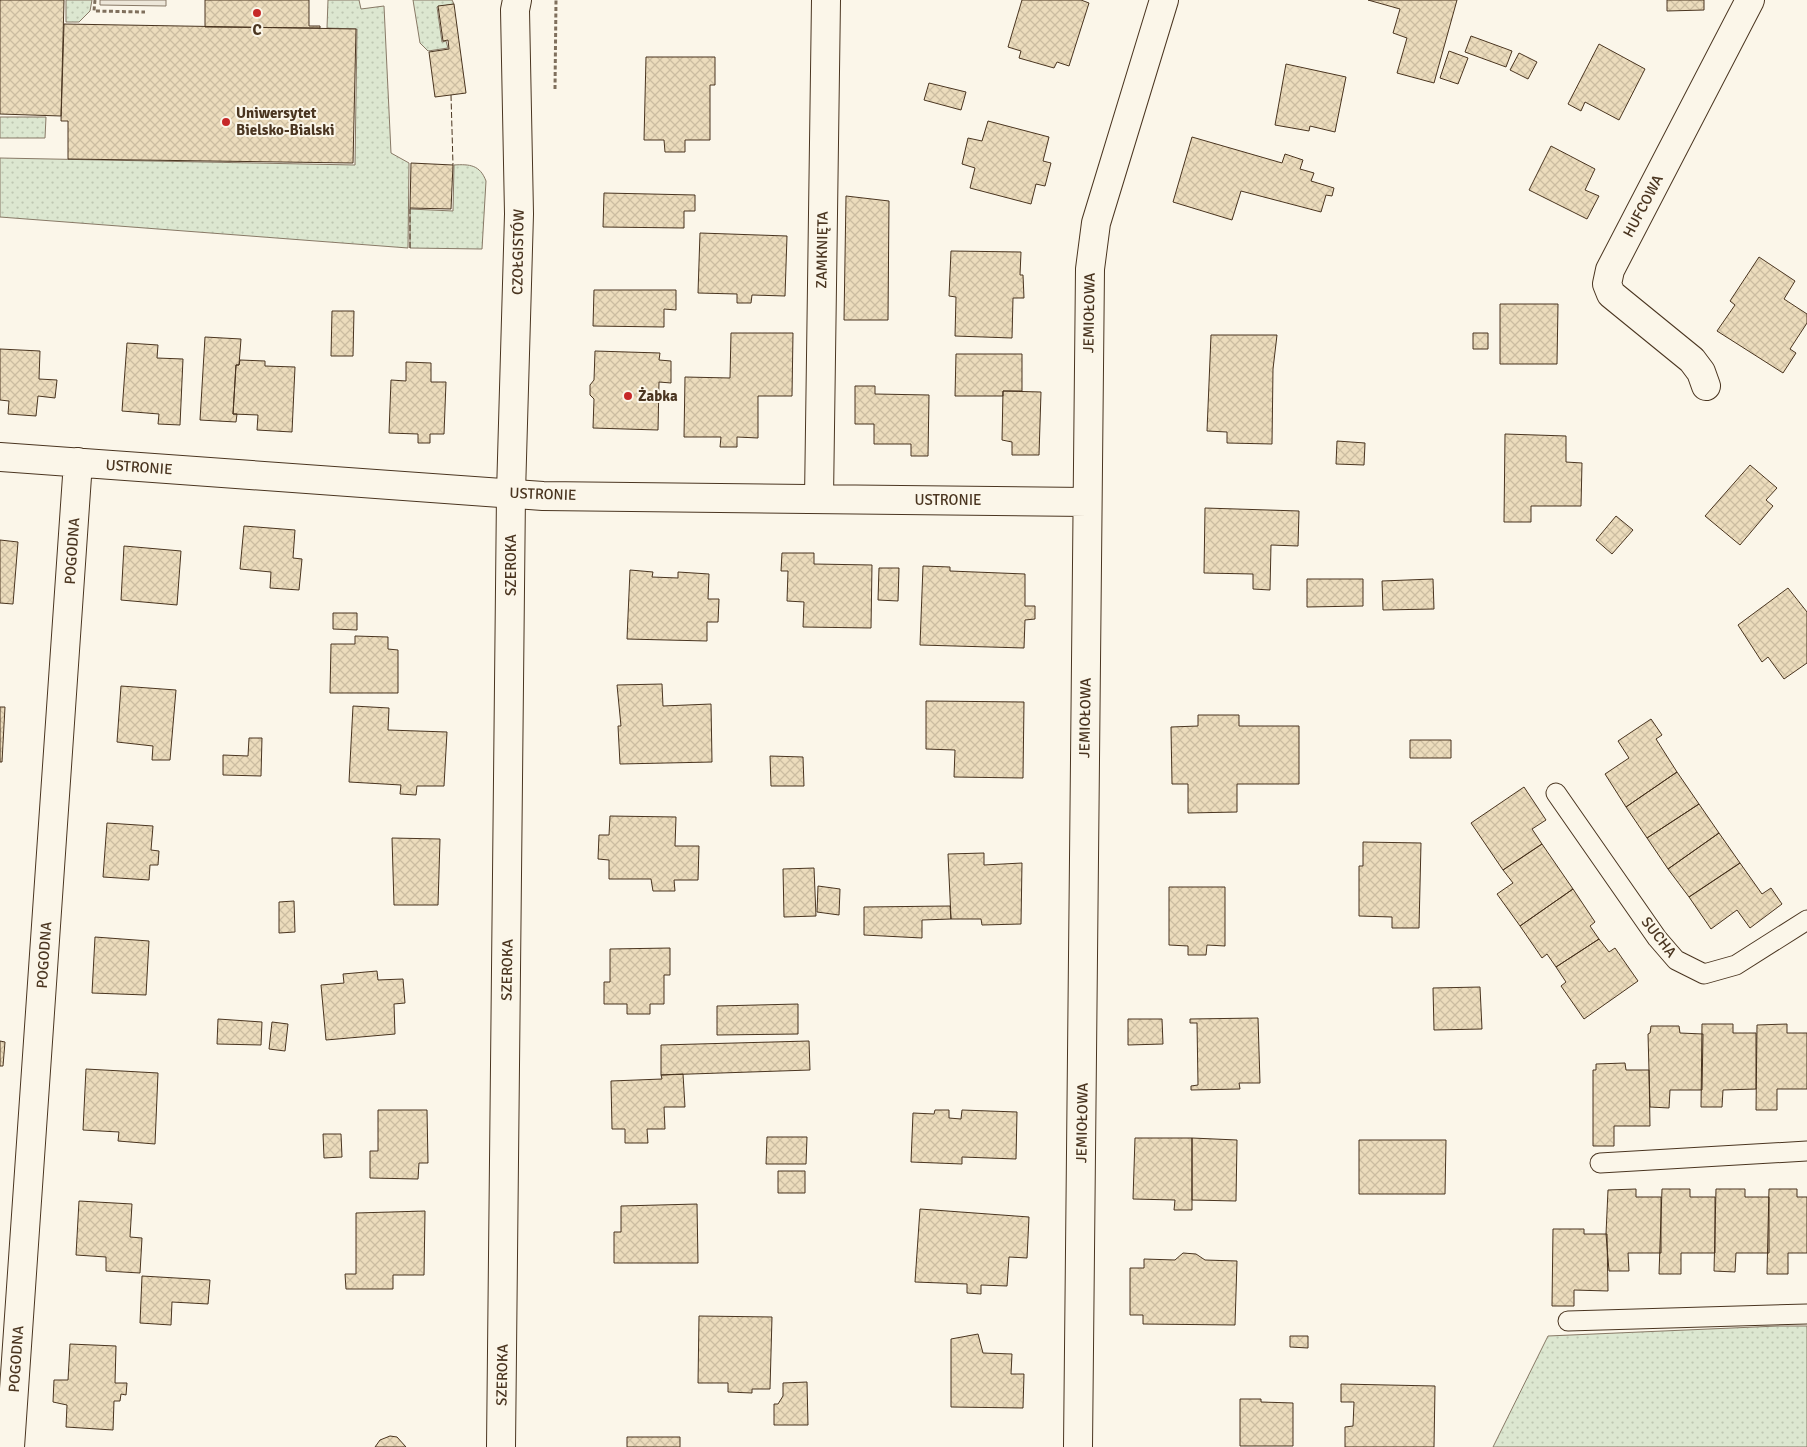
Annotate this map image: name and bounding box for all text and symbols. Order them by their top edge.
marker: C [251,7,263,19]
place label: C [252,21,262,39]
place label: Uniwersytet Bielsko-Bialski [236,104,335,139]
marker: Uniwersytet Bielsko-Bialski [220,116,232,128]
street label: HUFCOWA [1619,172,1667,240]
street label: CZOŁGISTÓW [507,209,528,295]
street label: ZAMKNIĘTA [812,211,832,289]
street label: JEMIOŁOWA [1079,273,1099,353]
place label: Żabka [638,387,678,405]
marker: Żabka [622,390,634,402]
street label: USTRONIE [105,456,173,478]
street label: USTRONIE [509,484,577,504]
street label: USTRONIE [914,491,982,509]
street label: POGODNA [61,517,83,585]
street label: SZEROKA [502,534,520,596]
street label: JEMIOŁOWA [1075,678,1095,758]
street label: SUCHA [1638,913,1680,961]
street label: POGODNA [33,921,55,989]
street label: SZEROKA [497,939,517,1001]
street label: JEMIOŁOWA [1072,1083,1092,1163]
street label: POGODNA [5,1325,27,1393]
street label: SZEROKA [492,1344,512,1406]

